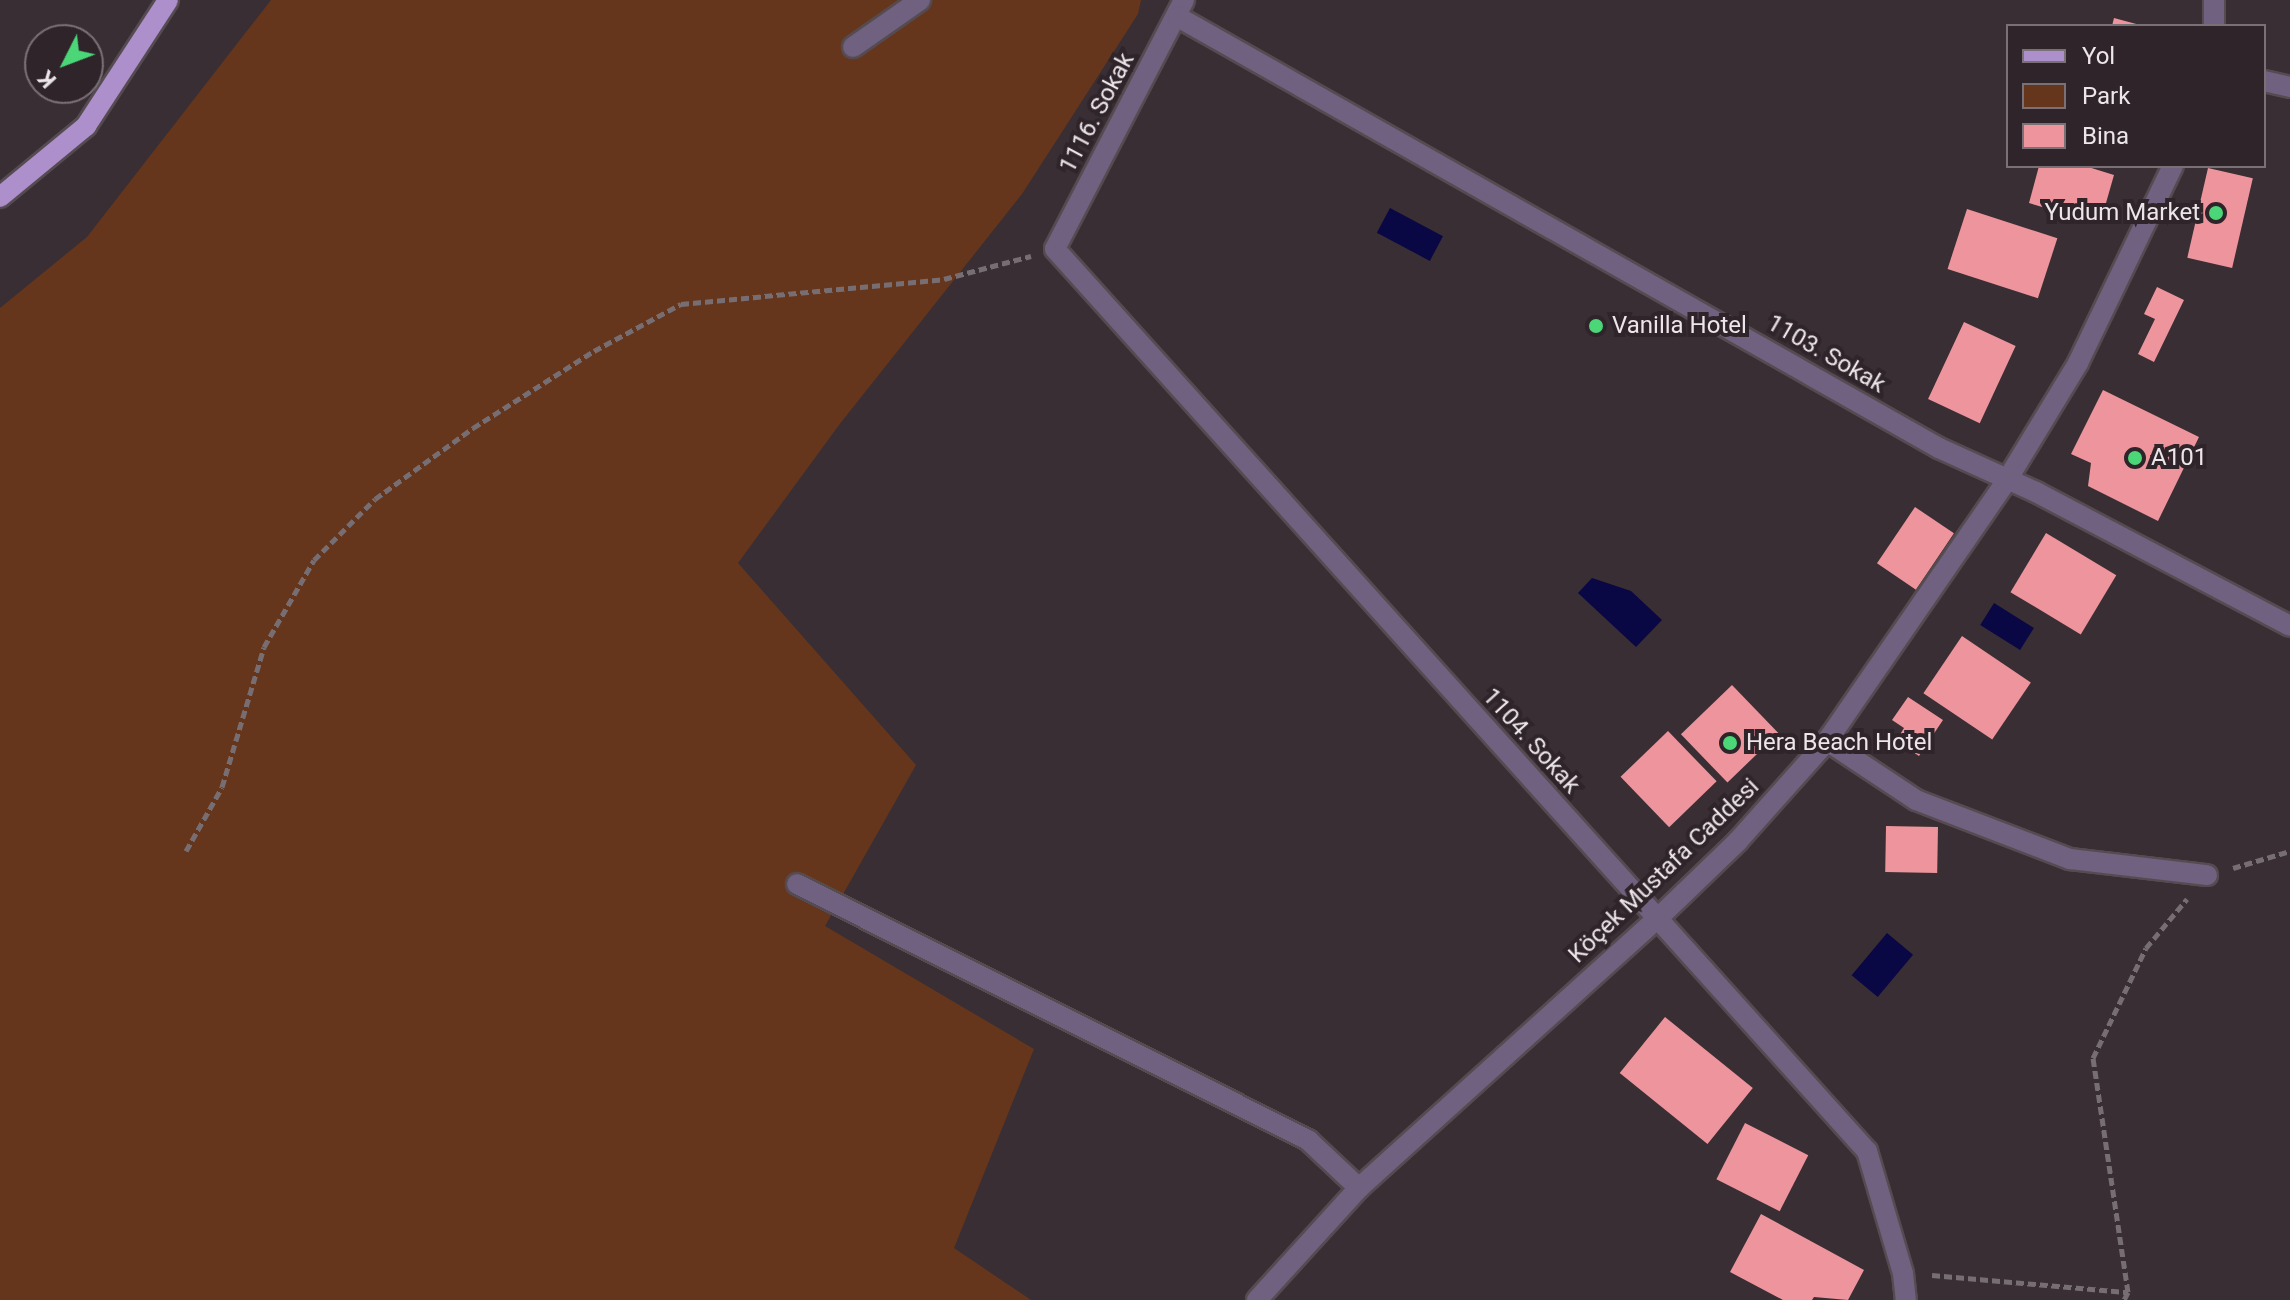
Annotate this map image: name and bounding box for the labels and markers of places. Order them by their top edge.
place label: Yudum Market [2044,199,2200,227]
marker: Yudum Market [2207,204,2225,222]
place label: Vanilla Hotel [1612,312,1747,340]
marker: Vanilla Hotel [1587,317,1605,335]
place label: A101 [2151,444,2207,472]
marker: A101 [2126,449,2144,467]
place label: Hera Beach Hotel [1746,729,1932,757]
marker: Hera Beach Hotel [1721,734,1739,752]

